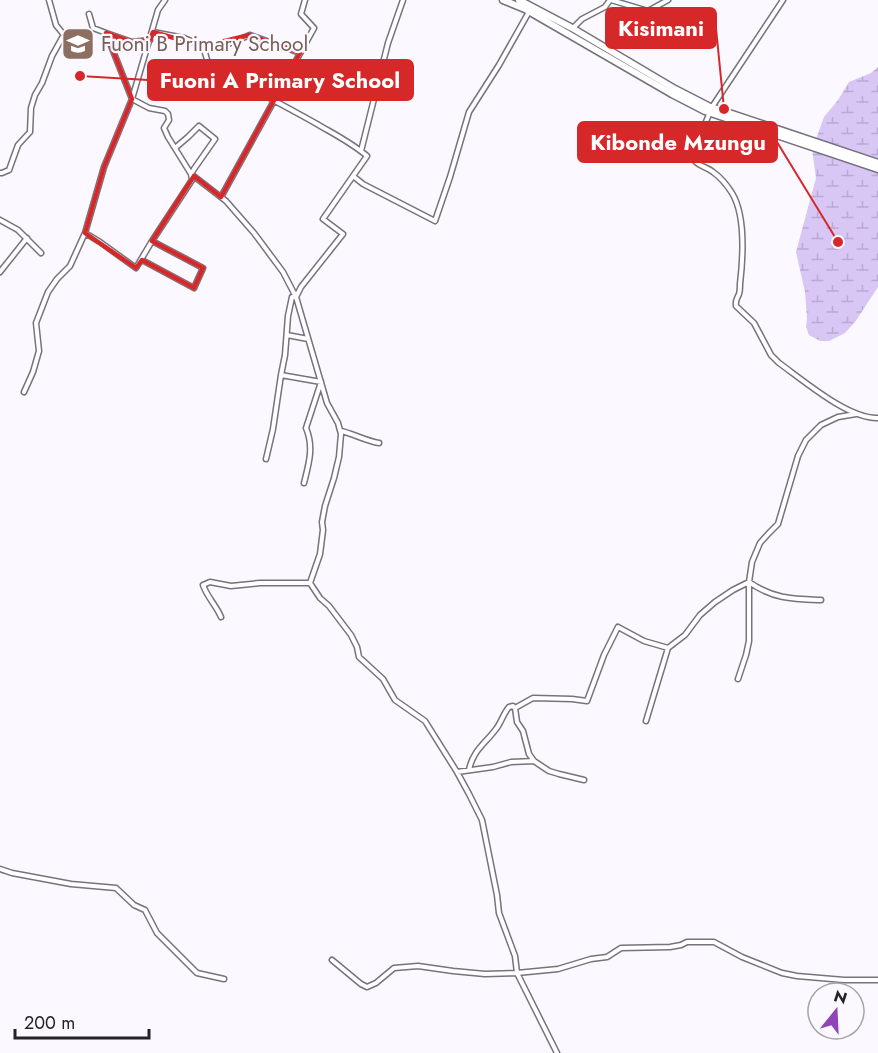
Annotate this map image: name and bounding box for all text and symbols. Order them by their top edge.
callout: Kisimani [606,8,716,48]
text: Kisimani [618,12,704,44]
school or university icon: Fuoni B Primary School [60,26,96,62]
place label: Fuoni B Primary School [101,29,308,59]
callout: Fuoni A Primary School [148,60,413,100]
text: Fuoni A Primary School [160,64,400,96]
callout: Kibonde Mzungu [578,122,777,162]
text: Kibonde Mzungu [590,126,766,158]
north arrow [806,981,866,1041]
text: N [831,984,850,1010]
scale bar [15,1002,148,1040]
text: 200 m [24,1010,75,1036]

